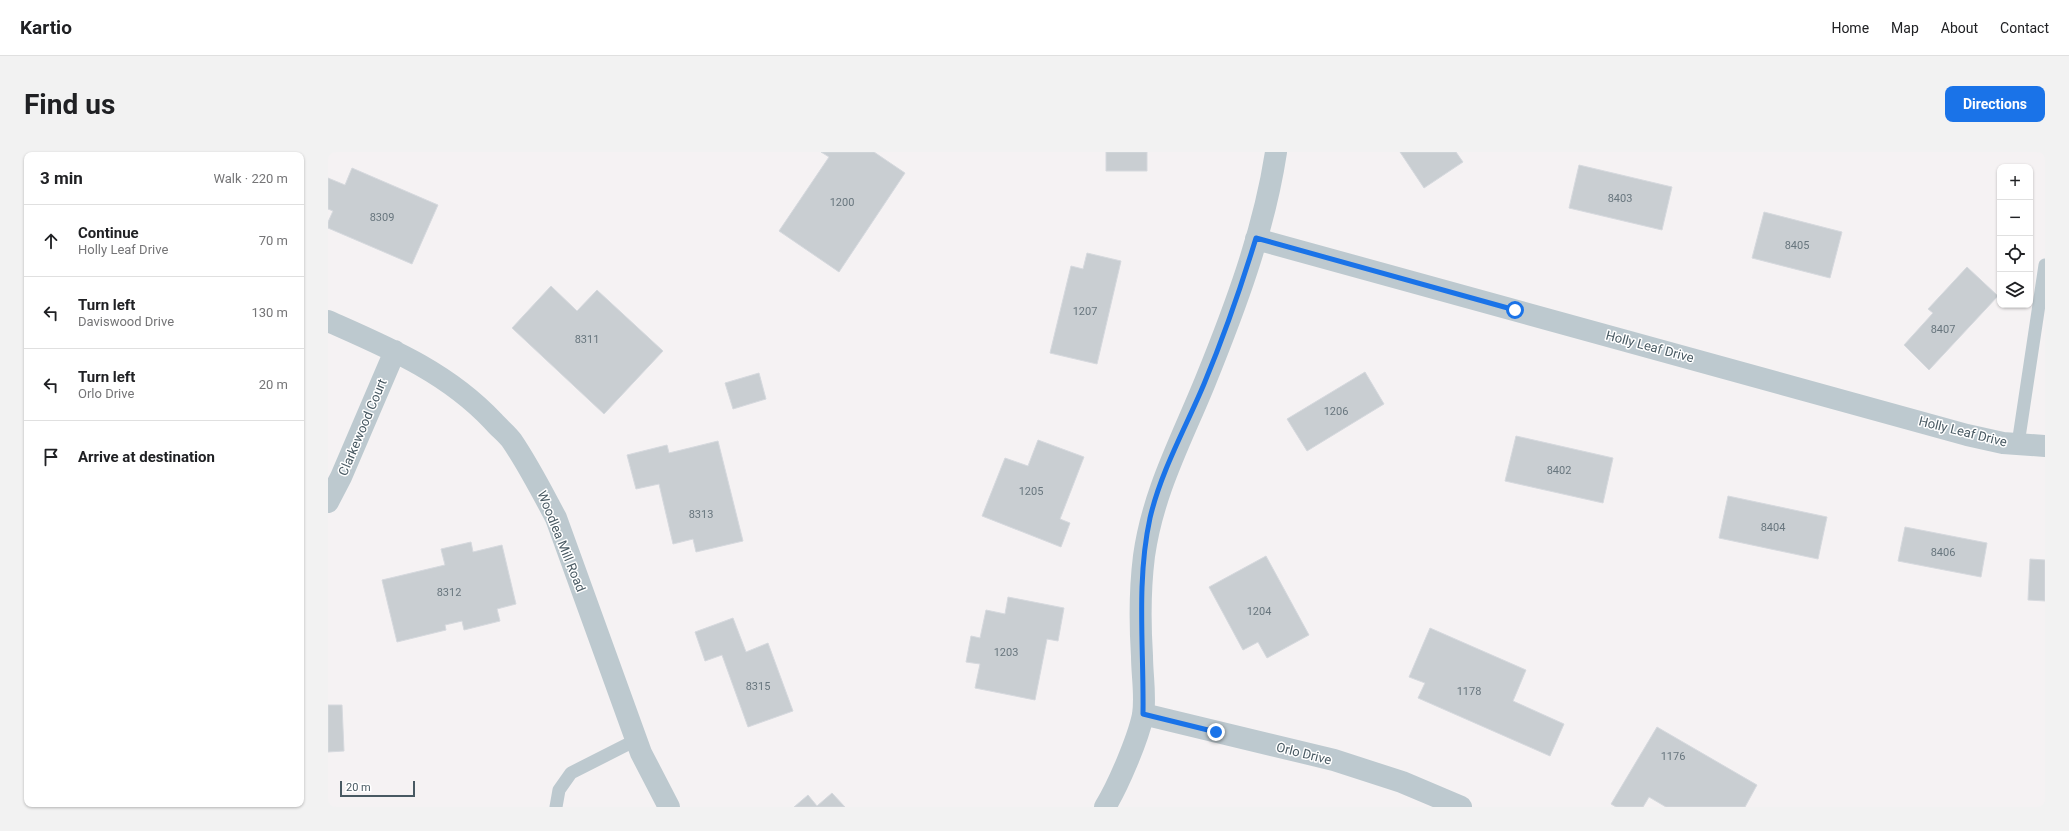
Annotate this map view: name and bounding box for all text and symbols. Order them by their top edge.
text: Kartio [20,16,72,39]
text: Home [1831,20,1869,36]
text: Map [1891,20,1919,36]
text: About [1941,20,1978,36]
text: Contact [2000,20,2049,36]
button: Directions [1945,86,2045,122]
text: Find us [24,88,115,121]
map controls [1997,164,2033,308]
button: + [1997,164,2033,200]
text: 3 min [40,168,83,188]
text: Walk · 220 m [213,171,288,186]
house number: 8403 [1608,192,1632,205]
house number: 1200 [830,196,854,209]
button: − [1997,200,2033,236]
house number: 8309 [370,211,394,224]
text: Continue [78,224,139,242]
icon: ahead [40,230,62,252]
text: 70 m [259,233,288,248]
button: locate [1997,236,2033,272]
house number: 8405 [1785,239,1809,252]
text: Holly Leaf Drive [78,242,168,257]
button: layers [1997,272,2033,308]
text: Turn left [78,296,135,314]
route start [1506,301,1524,319]
icon: left [40,302,62,324]
text: 130 m [251,305,288,320]
house number: 1207 [1073,305,1097,318]
text: Daviswood Drive [78,314,174,329]
house number: 8407 [1931,323,1955,336]
street label: Holly Leaf Drive [1604,328,1696,365]
house number: 8311 [575,333,599,346]
text: Turn left [78,368,135,386]
icon: left [40,374,62,396]
text: 20 m [259,377,288,392]
street label: Clarkewood Court [335,377,390,478]
text: Orlo Drive [78,386,134,401]
house number: 1206 [1324,405,1348,418]
street label: Holly Leaf Drive [1917,413,2009,450]
icon: arrive [40,446,62,468]
text: Arrive at destination [78,448,215,466]
house number: 8402 [1547,464,1571,477]
house number: 1205 [1019,485,1043,498]
street label: Woodlea Mill Road [534,488,589,594]
house number: 8313 [689,508,713,521]
house number: 8404 [1761,521,1785,534]
house number: 8406 [1931,546,1955,559]
house number: 8312 [437,586,461,599]
house number: 1204 [1247,605,1271,618]
house number: 1203 [994,646,1018,659]
house number: 8315 [746,680,770,693]
house number: 1178 [1457,685,1481,698]
route end [1207,723,1225,741]
street label: Orlo Drive [1275,739,1333,768]
house number: 1176 [1661,750,1685,763]
scale bar [340,779,415,798]
text: 20 m [346,781,371,794]

